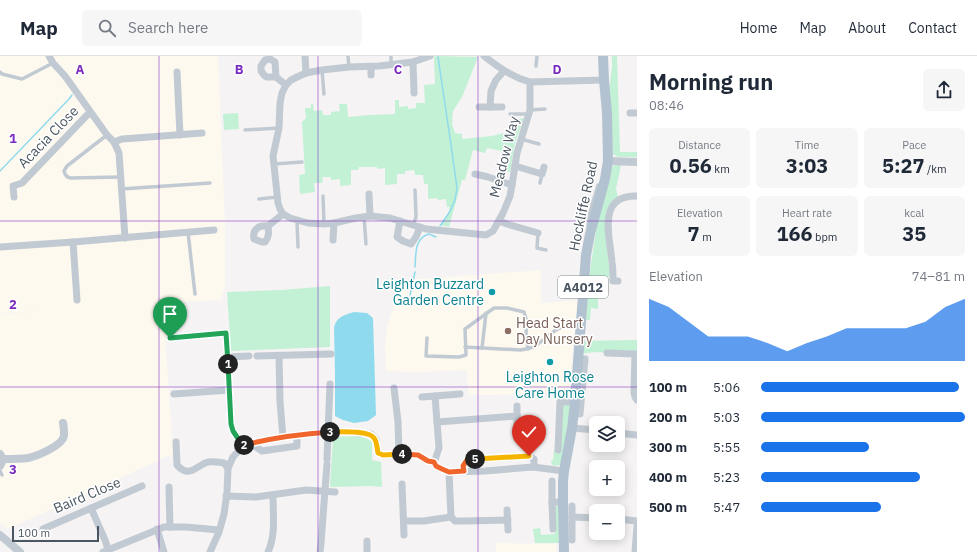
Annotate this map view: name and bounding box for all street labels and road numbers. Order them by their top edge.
street label: Acacia Close [14,102,82,172]
street label: Meadow Way [485,114,523,200]
street label: Hockliffe Road [565,159,601,253]
road number: A4012 [558,276,608,298]
street label: Baird Close [51,473,124,517]

